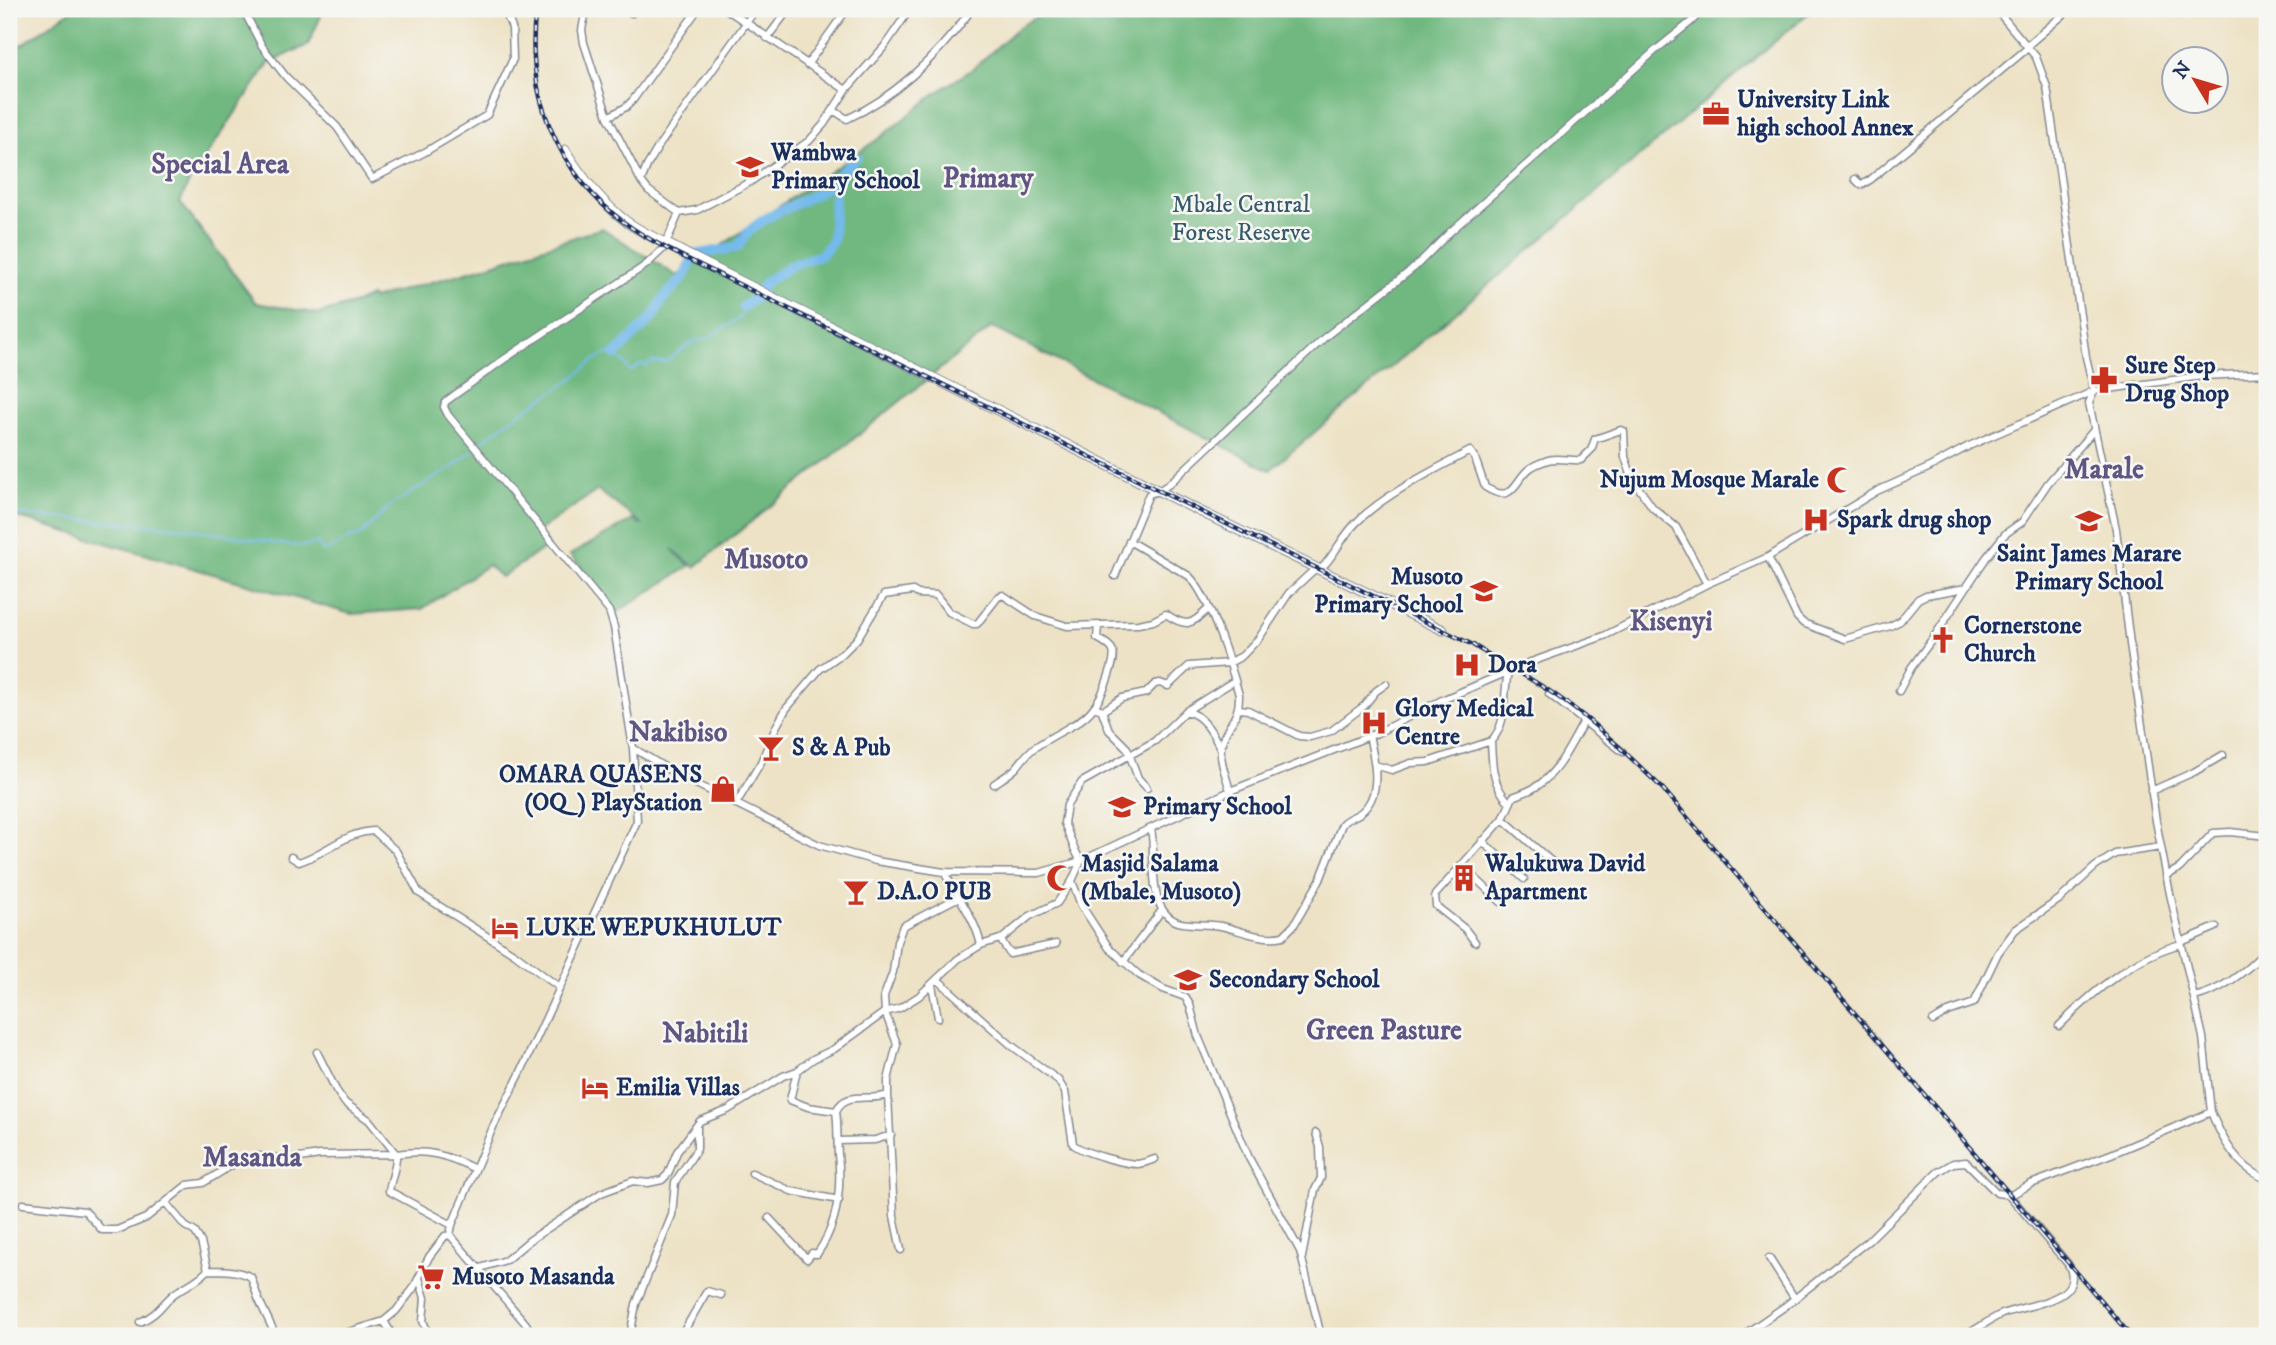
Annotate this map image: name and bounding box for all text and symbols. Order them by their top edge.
north arrow [2160,46,2230,116]
text: N [2169,57,2197,84]
place label: University Link high school Annex [1736,85,1914,143]
office icon: University Link high school Annex [1701,99,1731,129]
place label: Wambwa Primary School [770,138,920,196]
district label: Special Area [151,147,290,182]
school or university icon: Wambwa Primary School [735,152,765,182]
district label: Primary [943,161,1034,196]
park label: Mbale Central Forest Reserve [1172,190,1311,248]
place label: Sure Step Drug Shop [2125,351,2229,409]
pharmacy icon: Sure Step Drug Shop [2089,365,2119,395]
district label: Marale [2064,452,2144,487]
place label: Nujum Mosque Marale [1600,465,1819,495]
mosque icon: Nujum Mosque Marale [1825,465,1855,495]
hospital icon: Spark drug shop [1801,505,1831,535]
place label: Spark drug shop [1837,505,1991,535]
school or university icon: Saint James Marare Primary School [2074,506,2104,536]
place label: Saint James Marare Primary School [1997,539,2181,597]
district label: Musoto [724,542,809,577]
place label: Musoto Primary School [1314,562,1464,620]
school or university icon: Musoto Primary School [1469,576,1499,606]
district label: Kisenyi [1630,604,1712,639]
place label: Cornerstone Church [1964,611,2082,669]
church icon: Cornerstone Church [1928,625,1958,655]
hospital icon: Dora [1452,650,1482,680]
place label: Dora [1488,650,1537,680]
place label: Glory Medical Centre [1395,694,1534,752]
hospital icon: Glory Medical Centre [1359,708,1389,738]
district label: Nakibiso [629,715,728,750]
bar icon: S & A Pub [756,733,786,763]
place label: S & A Pub [792,733,891,763]
place label: OMARA QUASENS (OQ) PlayStation [499,760,702,818]
shop icon: OMARA QUASENS (OQ) PlayStation [708,774,738,804]
school or university icon: Primary School [1107,792,1137,822]
place label: Primary School [1143,792,1292,822]
place label: Masjid Salama (Mbale, Musoto) [1081,849,1241,907]
place label: Walukuwa David Apartment [1484,849,1646,907]
mosque icon: Masjid Salama (Mbale, Musoto) [1045,863,1075,893]
building icon: Walukuwa David Apartment [1449,863,1479,893]
bar icon: D.A.O PUB [841,877,871,907]
place label: D.A.O PUB [877,877,992,907]
hotel icon: LUKE WEPUKHULUT [490,913,520,943]
place label: LUKE WEPUKHULUT [526,913,782,943]
school or university icon: Secondary School [1173,965,1203,995]
place label: Secondary School [1209,965,1380,995]
district label: Green Pasture [1306,1013,1462,1048]
district label: Nabitili [662,1016,748,1051]
hotel icon: Emilia Villas [580,1073,610,1103]
place label: Emilia Villas [616,1073,740,1103]
district label: Masanda [202,1140,303,1175]
supermarket icon: Musoto Masanda [416,1262,446,1292]
place label: Musoto Masanda [452,1262,615,1292]

